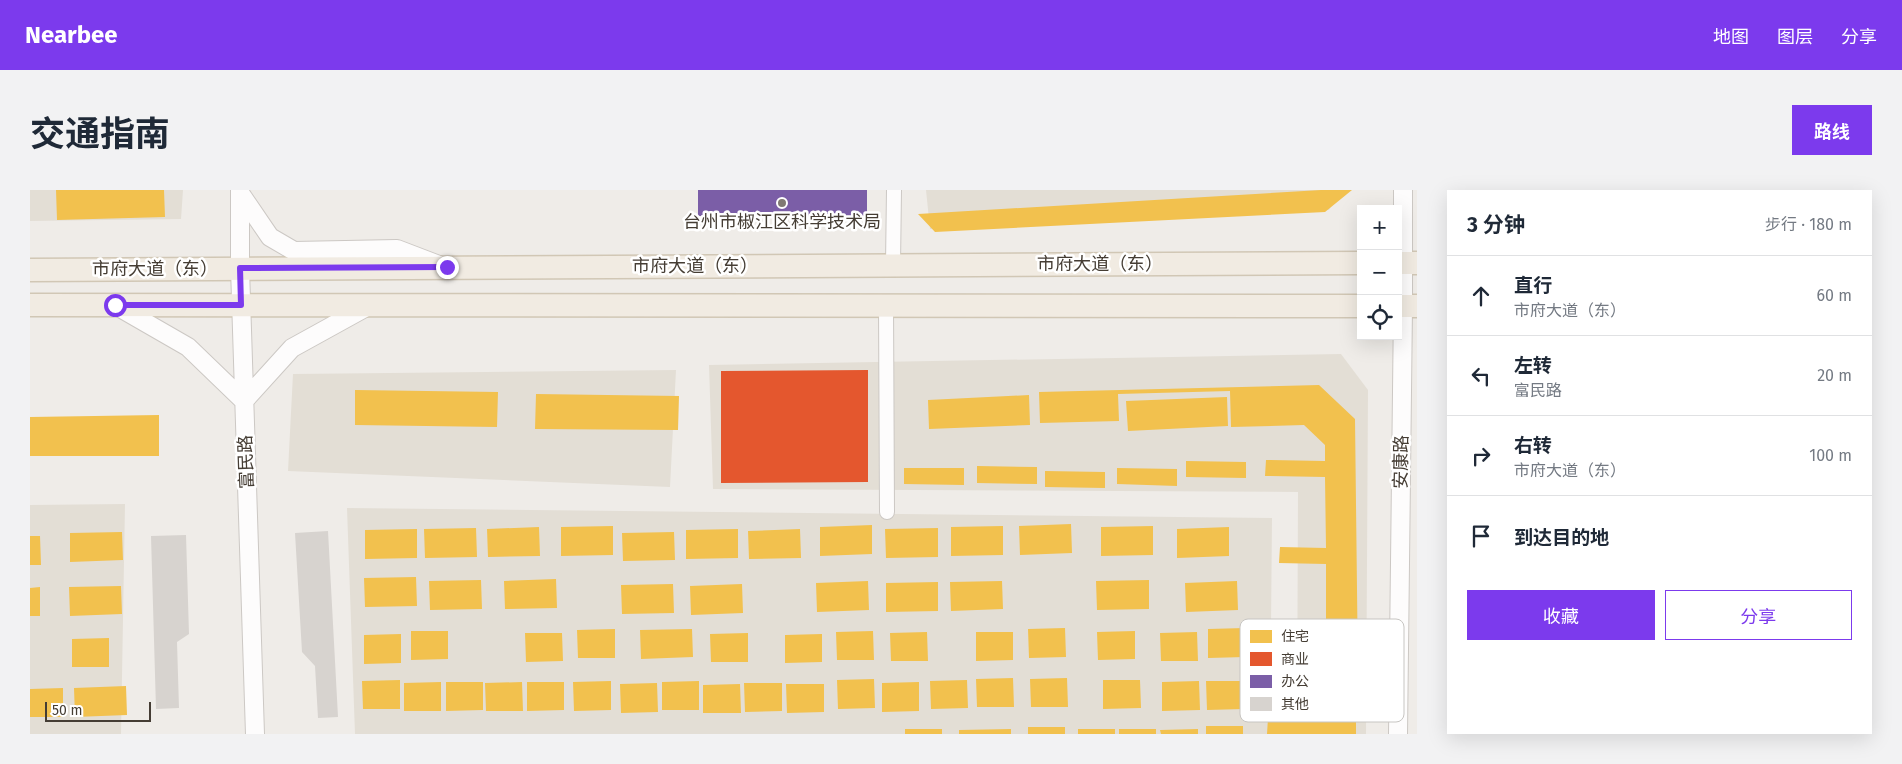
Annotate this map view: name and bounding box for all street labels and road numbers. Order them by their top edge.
street label: 市府大道（东） [1037,253,1163,275]
street label: 市府大道（东） [632,255,758,277]
street label: 市府大道（东） [92,258,218,280]
street label: 富民路 [234,435,258,489]
street label: 安康路 [1390,435,1412,489]

